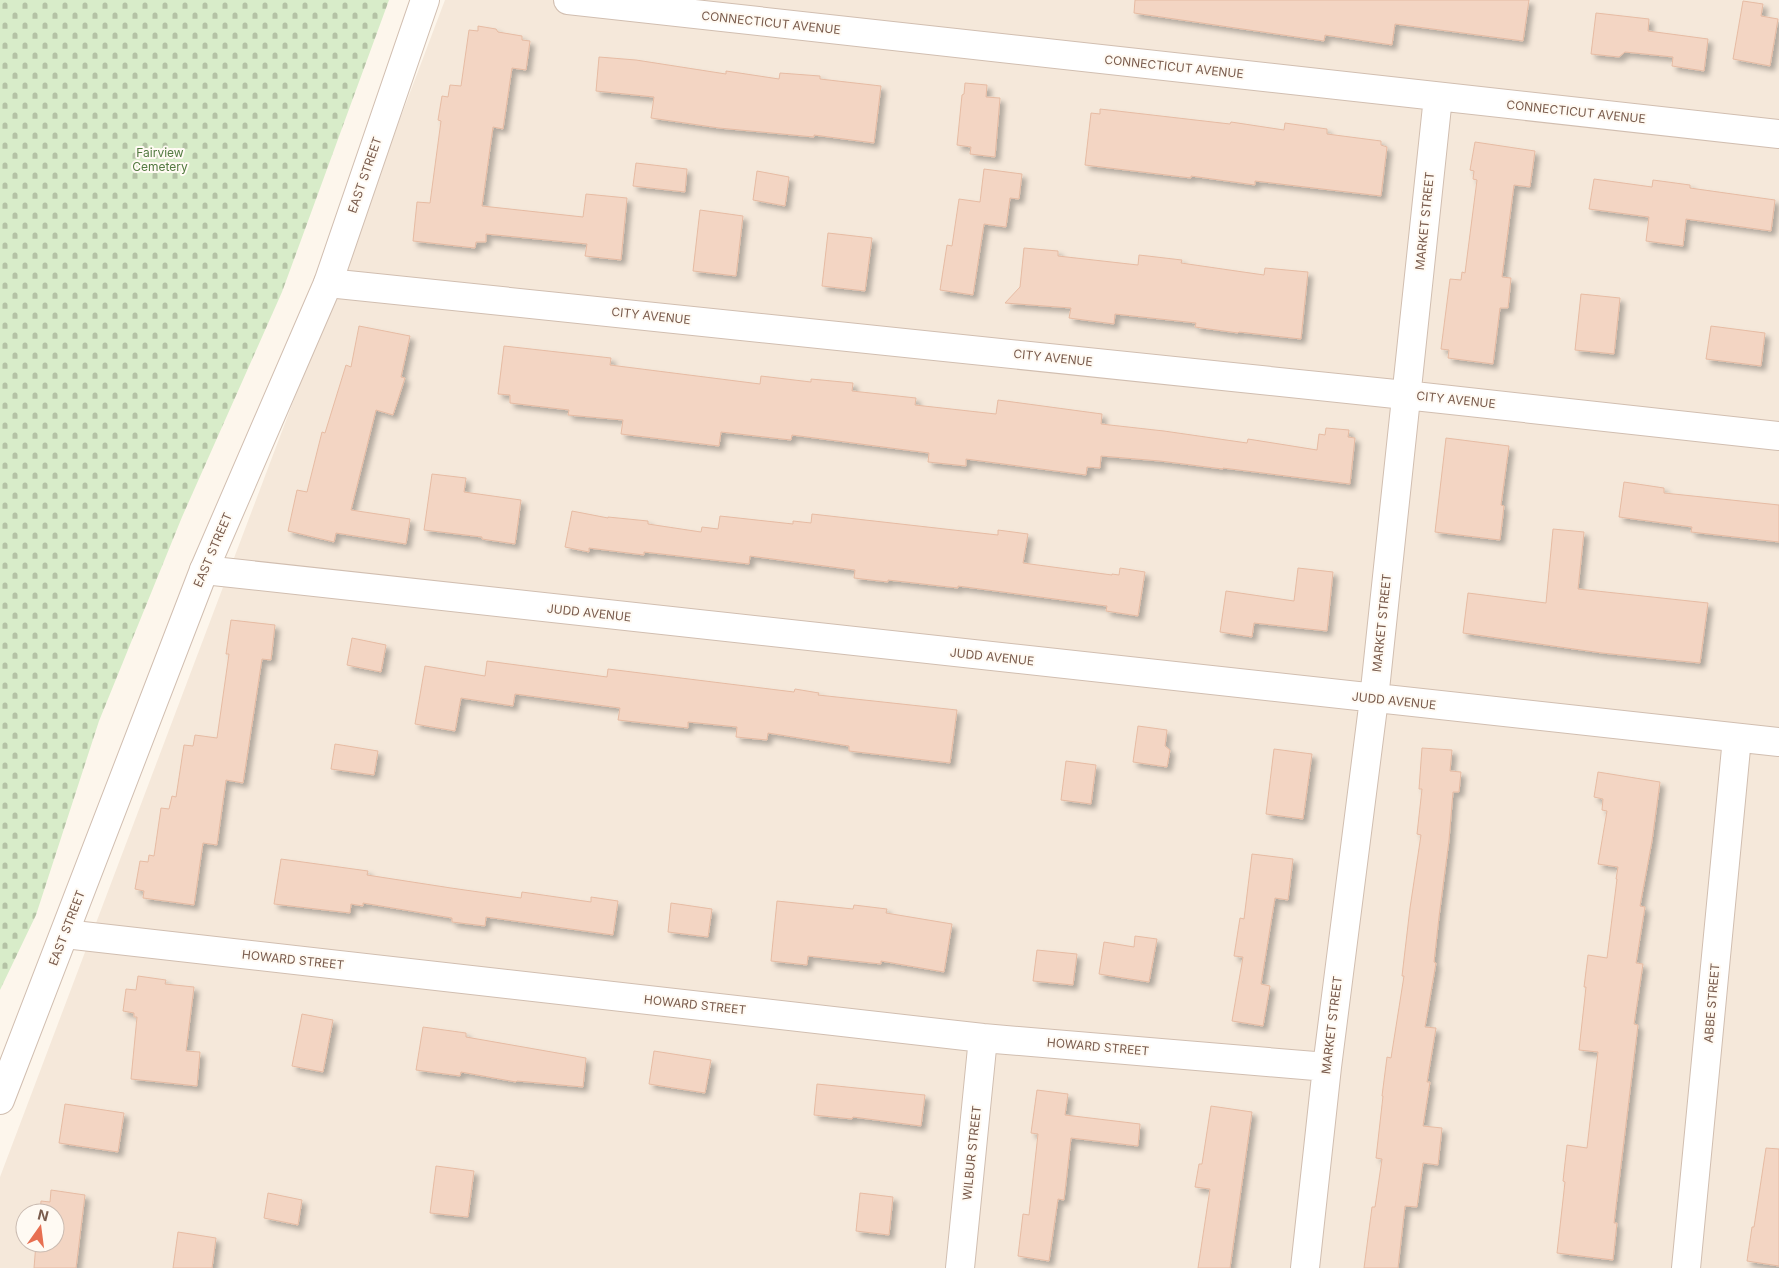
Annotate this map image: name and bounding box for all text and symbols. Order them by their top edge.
street label: CONNECTICUT AVENUE [701,8,841,37]
street label: CONNECTICUT AVENUE [1104,52,1244,81]
street label: CONNECTICUT AVENUE [1506,97,1646,126]
street label: EAST STREET [344,135,385,215]
park label: Fairview Cemetery [132,145,188,174]
street label: MARKET STREET [1412,171,1437,271]
street label: CITY AVENUE [611,304,691,327]
street label: CITY AVENUE [1013,346,1093,369]
street label: CITY AVENUE [1416,388,1496,411]
street label: EAST STREET [190,510,235,589]
street label: MARKET STREET [1369,573,1394,673]
street label: JUDD AVENUE [546,601,632,624]
street label: JUDD AVENUE [949,645,1035,668]
street label: JUDD AVENUE [1351,689,1437,712]
street label: EAST STREET [45,888,88,968]
street label: HOWARD STREET [241,947,345,972]
street label: ABBE STREET [1701,962,1722,1043]
street label: MARKET STREET [1318,975,1345,1075]
street label: HOWARD STREET [643,992,747,1017]
street label: HOWARD STREET [1046,1035,1150,1058]
street label: WILBUR STREET [959,1105,984,1201]
north arrow [15,1203,65,1253]
text: N [36,1205,50,1224]

